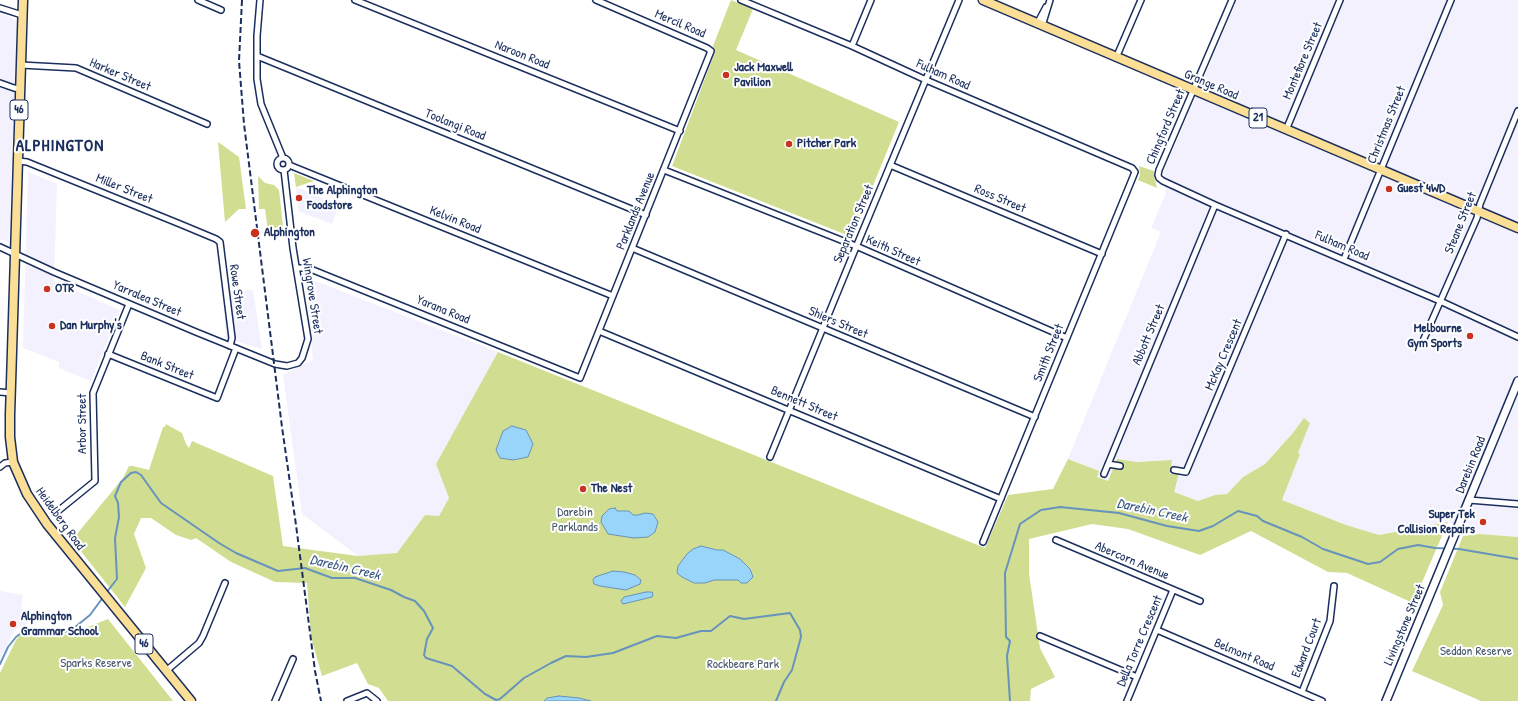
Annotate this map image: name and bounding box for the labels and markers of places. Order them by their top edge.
place label: Jack Maxwell Pavilion [734,60,793,91]
marker: Jack Maxwell Pavilion [721,70,731,80]
place label: Pitcher Park [797,136,856,152]
marker: Pitcher Park [784,139,794,149]
place label: Guest 4WD [1397,181,1445,197]
place label: The Alphington Foodstore [307,183,378,214]
marker: Guest 4WD [1384,184,1394,194]
marker: The Alphington Foodstore [294,193,304,203]
place label: Alphington [264,225,315,241]
marker: Alphington [249,227,261,239]
place label: OTR [55,281,74,297]
marker: OTR [42,284,52,294]
place label: Dan Murphy's [60,318,122,334]
marker: Dan Murphy's [47,321,57,331]
place label: Melbourne Gym Sports [1407,321,1462,352]
marker: Melbourne Gym Sports [1465,331,1475,341]
place label: The Nest [591,481,632,497]
marker: The Nest [578,484,588,494]
place label: Super Tek Collision Repairs [1397,507,1475,538]
marker: Super Tek Collision Repairs [1478,517,1488,527]
place label: Alphington Grammar School [21,609,99,640]
marker: Alphington Grammar School [8,619,18,629]

